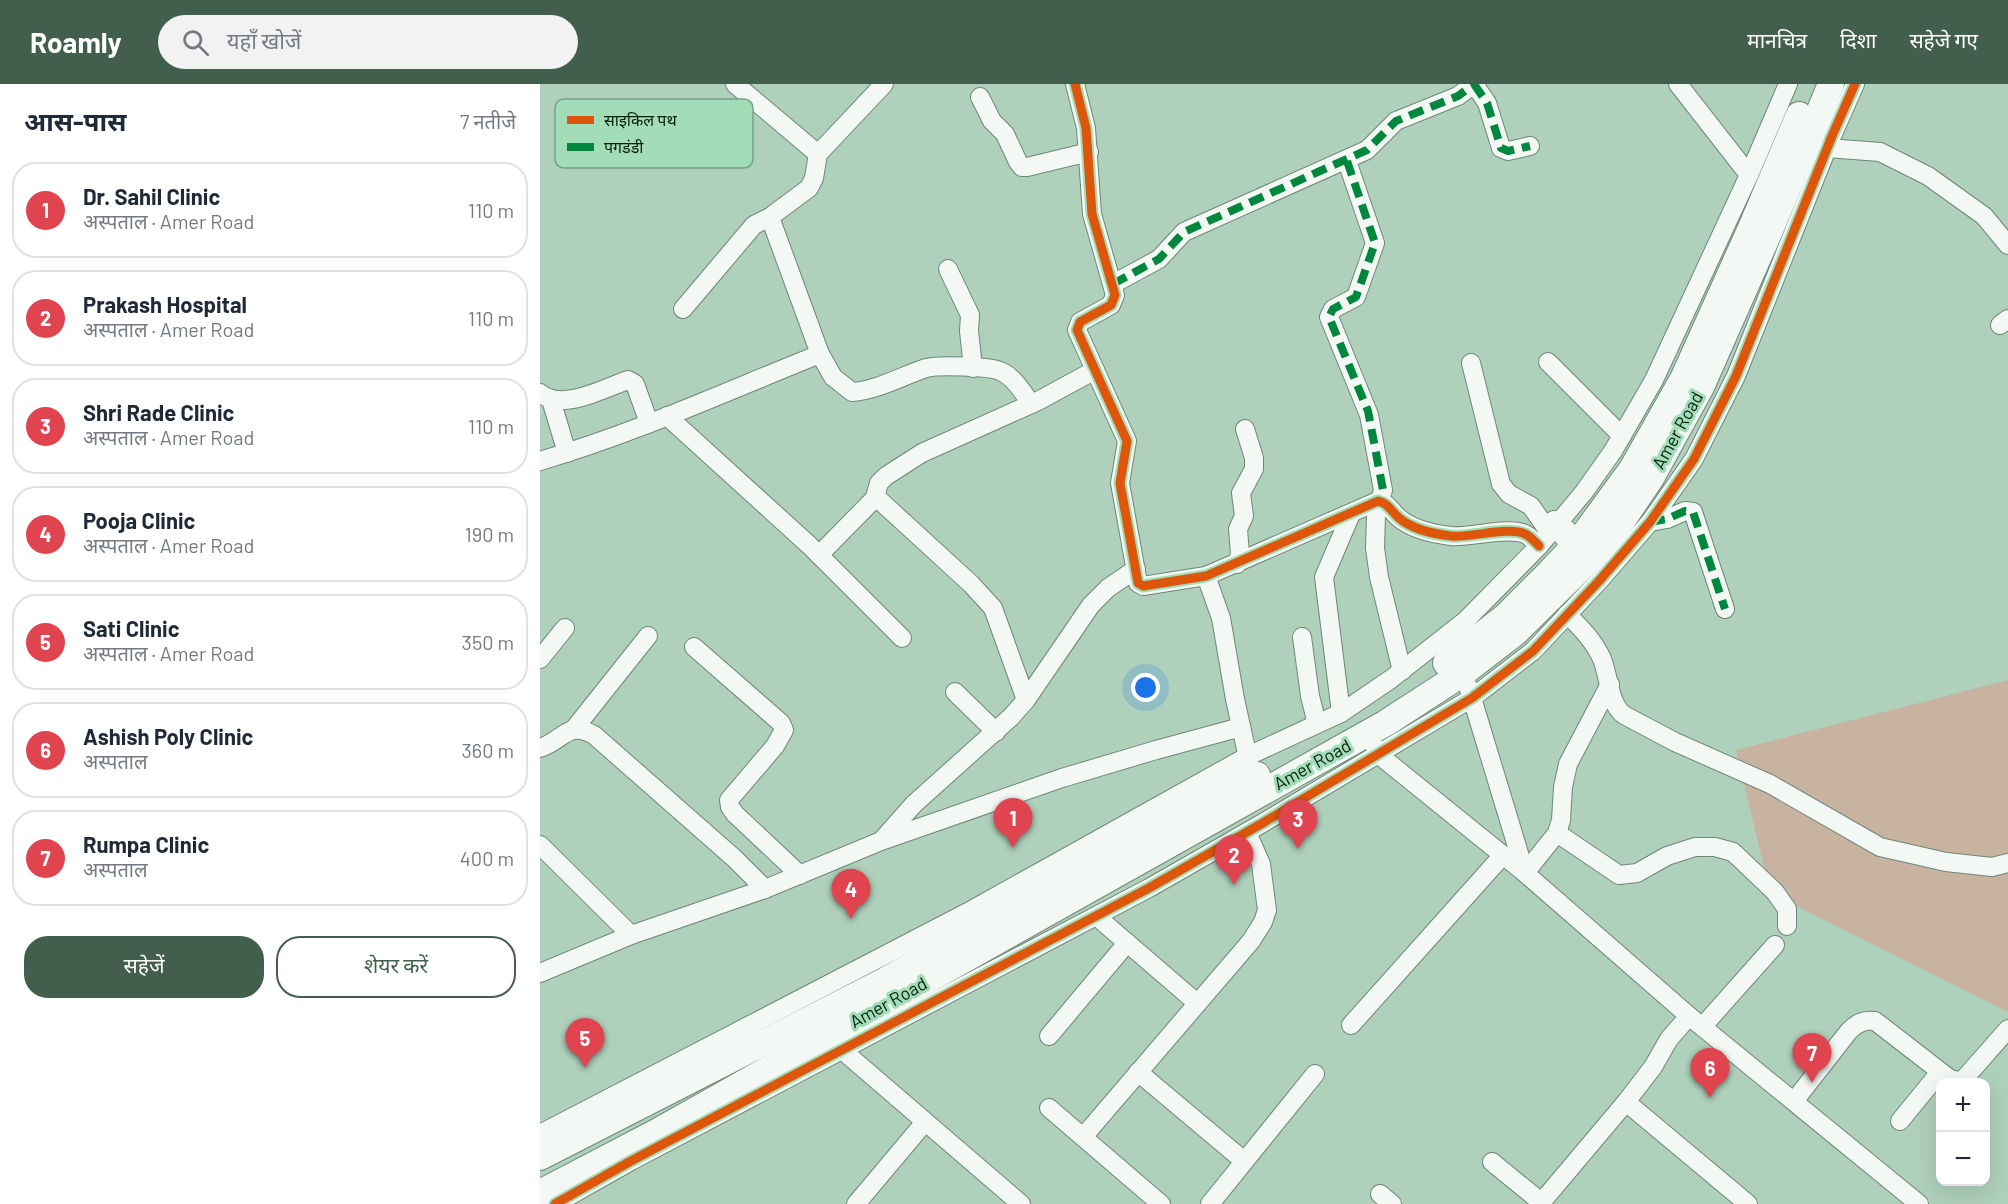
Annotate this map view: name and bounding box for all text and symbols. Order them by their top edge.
search box [158,15,578,69]
text: Roamly [30,25,122,59]
icon: search [179,26,212,59]
text: यहाँ खोजें [227,27,301,53]
text: मानचित्र [1747,27,1807,52]
text: दिशा [1840,27,1876,52]
text: सहेजे गए [1909,27,1978,52]
legend [555,99,753,168]
text: आस-पास [24,105,126,136]
text: 7 नतीजे [460,109,516,133]
text: साइकिल पथ [604,110,677,129]
text: पगडंडी [604,137,644,156]
text: Dr. Sahil Clinic [83,183,220,209]
text: 1 [42,198,49,222]
text: 110 m [468,198,514,222]
text: अस्पताल · Amer Road [83,209,254,233]
text: Prakash Hospital [83,291,247,317]
text: 2 [40,306,51,330]
text: 110 m [468,306,514,330]
text: अस्पताल · Amer Road [83,317,254,341]
street label: Amer Road [1647,387,1707,473]
text: Shri Rade Clinic [83,399,234,425]
text: 3 [40,414,51,438]
text: 110 m [468,414,514,438]
text: अस्पताल · Amer Road [83,425,254,449]
text: Pooja Clinic [83,507,195,533]
text: 4 [39,522,52,546]
text: 190 m [465,522,514,546]
text: अस्पताल · Amer Road [83,533,254,557]
text: Sati Clinic [83,615,180,641]
text: 5 [40,630,51,654]
text: 350 m [462,630,514,654]
text: अस्पताल · Amer Road [83,641,254,665]
your location [1131,673,1160,702]
text: Ashish Poly Clinic [83,723,253,749]
street label: Amer Road [1269,734,1355,794]
text: 6 [40,738,51,762]
text: 360 m [462,738,514,762]
text: अस्पताल [83,749,148,773]
pin: 1 [994,798,1032,848]
pin: 3 [1278,800,1317,849]
text: Rumpa Clinic [83,831,209,857]
pin: 2 [1214,836,1254,885]
text: 7 [41,846,50,870]
text: 400 m [460,846,514,870]
text: अस्पताल [83,857,148,881]
pin: 4 [832,870,870,919]
button: सहेजें [24,936,264,998]
button: शेयर करें [276,936,516,998]
street label: Amer Road [845,972,931,1032]
pin: 5 [566,1018,604,1068]
pin: 7 [1792,1034,1832,1083]
pin: 6 [1690,1048,1730,1098]
map controls [1936,1078,1990,1186]
button: + [1936,1078,1990,1132]
button: − [1936,1132,1990,1186]

